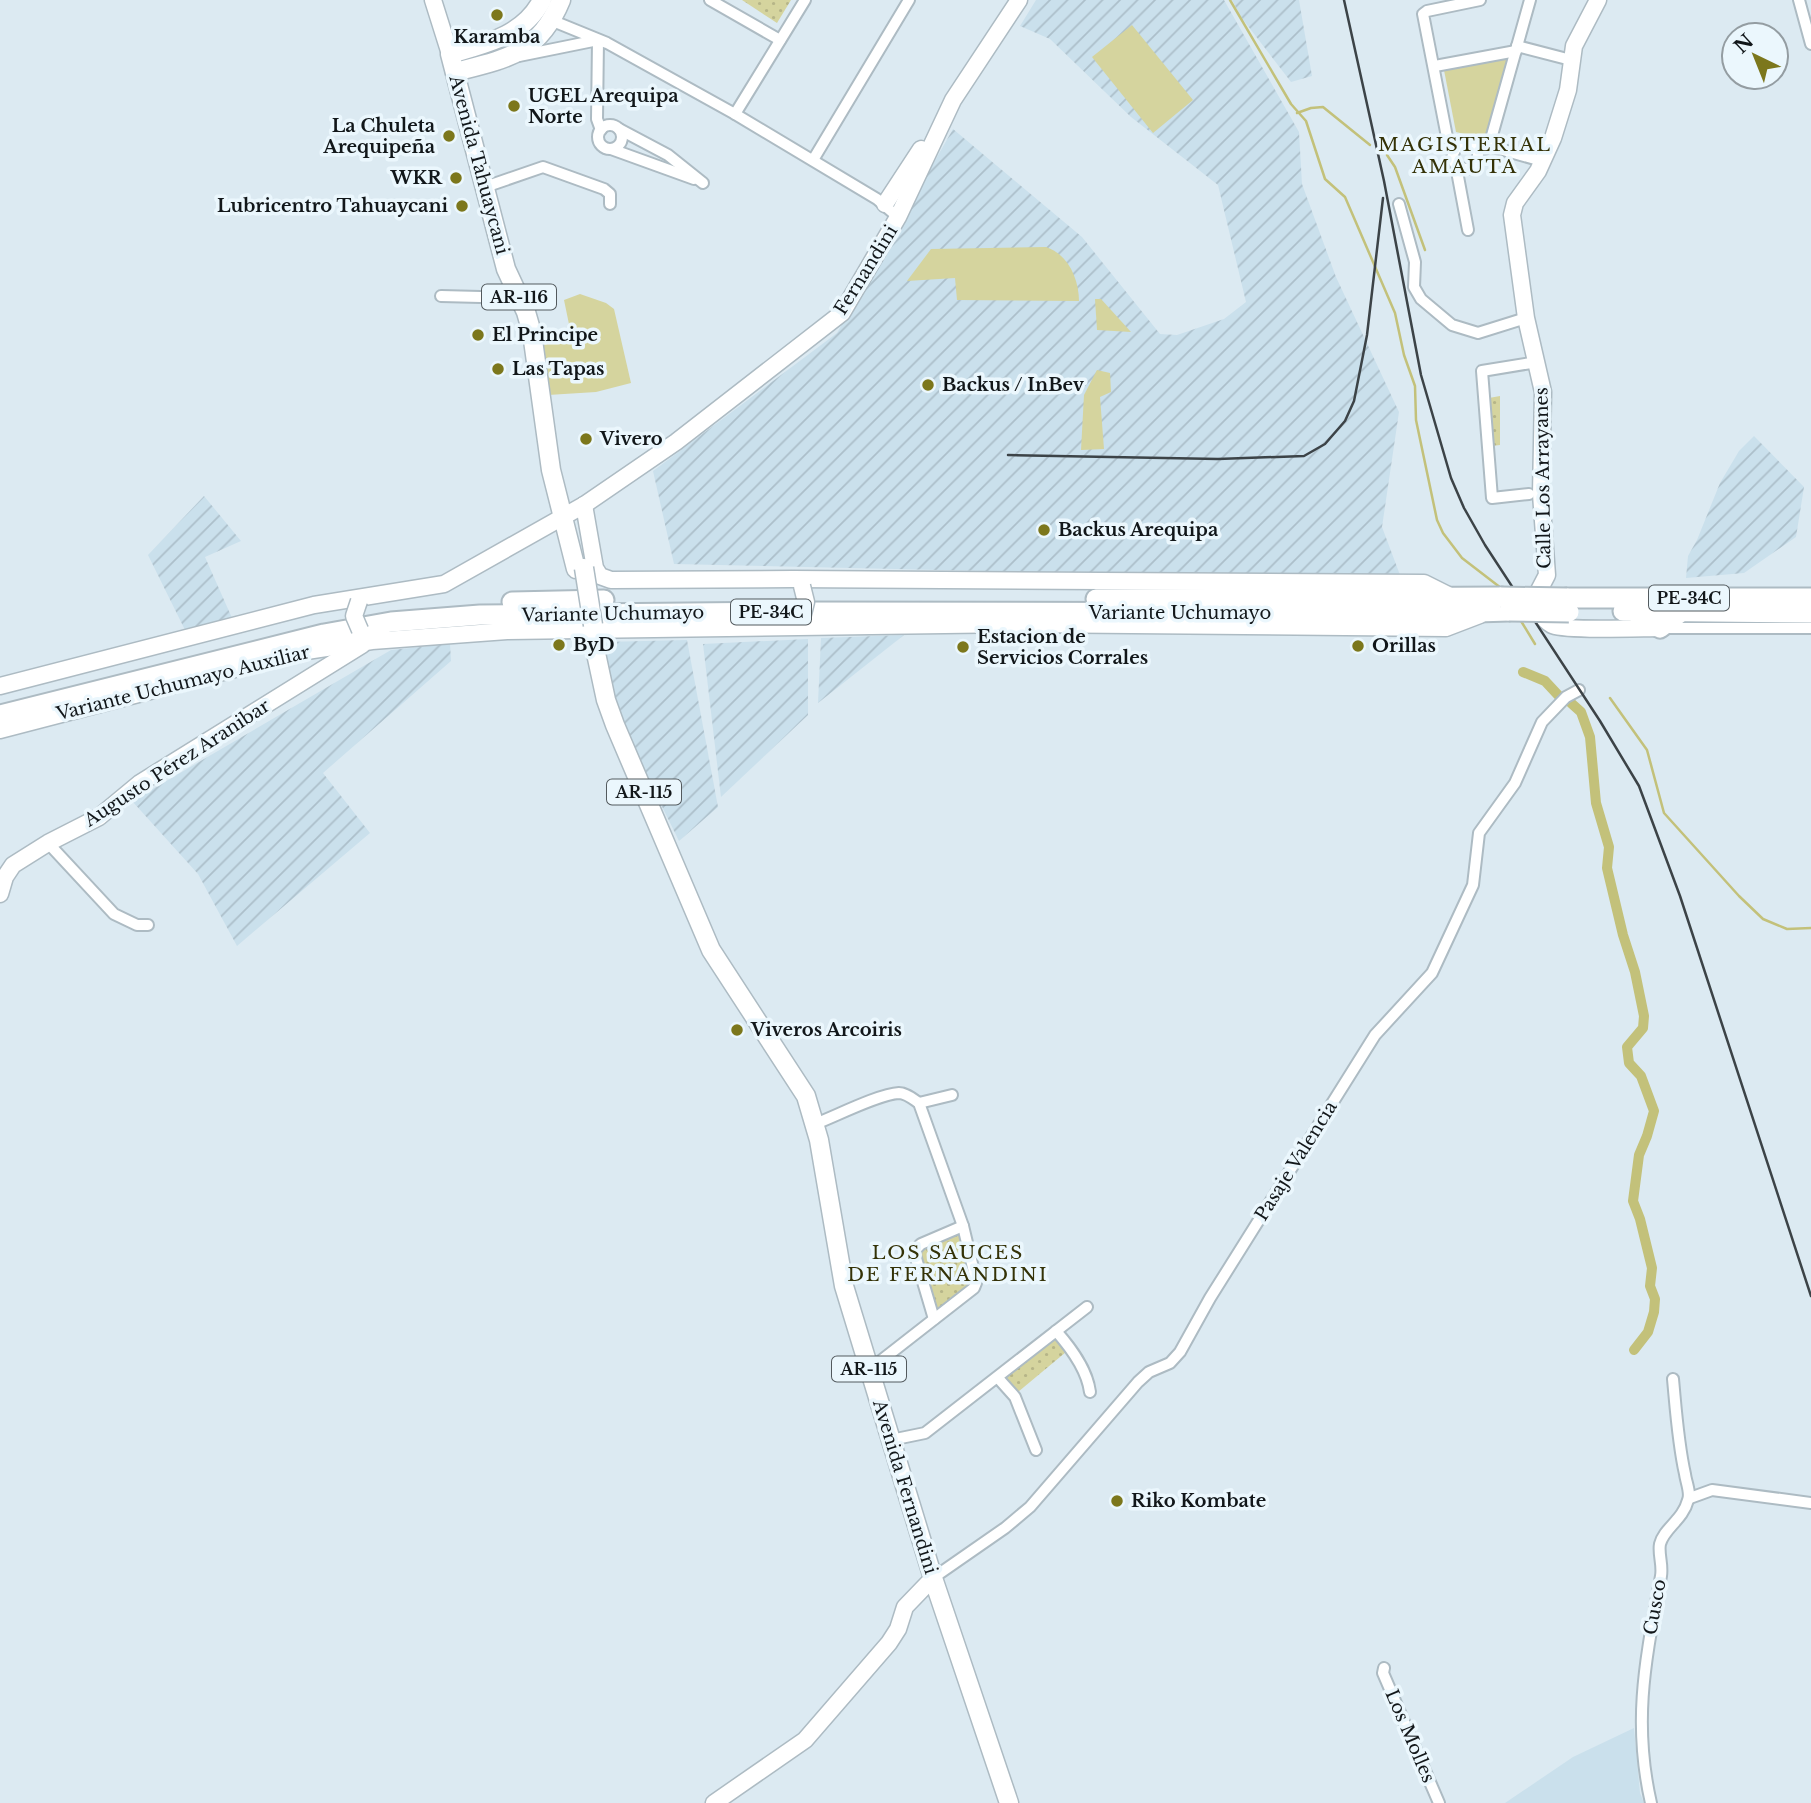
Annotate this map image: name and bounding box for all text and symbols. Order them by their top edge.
marker: Karamba [489,7,505,23]
north arrow [1720,21,1790,91]
place label: Karamba [454,26,541,48]
text: N [1729,29,1758,58]
street label: Avenida Tahuaycani [444,72,514,257]
place label: UGEL Arequipa Norte [528,85,679,128]
marker: UGEL Arequipa Norte [506,98,522,114]
place label: La Chuleta Arequipeña [322,115,436,158]
marker: La Chuleta Arequipeña [441,128,457,144]
district label: MAGISTERIAL AMAUTA [1378,133,1552,178]
place label: WKR [389,167,443,189]
marker: WKR [448,170,464,186]
place label: Lubricentro Tahuaycani [217,195,448,217]
marker: Lubricentro Tahuaycani [454,198,470,214]
street label: Fernandini [830,221,902,319]
road number: AR-116 [482,284,556,310]
place label: El Principe [492,324,598,346]
marker: El Principe [470,327,486,343]
place label: Las Tapas [512,358,604,380]
marker: Las Tapas [490,361,506,377]
place label: Backus / InBev [942,374,1085,396]
marker: Backus / InBev [920,377,936,393]
street label: Calle Los Arrayanes [1530,387,1556,569]
place label: Vivero [599,428,663,450]
marker: Vivero [578,431,594,447]
place label: Backus Arequipa [1058,519,1219,541]
marker: Backus Arequipa [1036,522,1052,538]
road number: PE-34C [1649,586,1729,610]
road number: PE-34C [731,600,811,624]
street label: Variante Uchumayo [521,601,704,627]
street label: Variante Uchumayo [1088,602,1271,624]
place label: Estacion de Servicios Corrales [977,626,1148,669]
place label: ByD [573,634,615,656]
place label: Orillas [1372,635,1436,657]
marker: ByD [551,637,567,653]
marker: Orillas [1350,638,1366,654]
marker: Estacion de Servicios Corrales [955,639,971,655]
street label: Variante Uchumayo Auxiliar [53,641,312,725]
street label: Augusto Pérez Aranibar [79,694,274,832]
road number: AR-115 [607,779,681,804]
place label: Viveros Arcoiris [750,1019,902,1041]
marker: Viveros Arcoiris [729,1022,745,1038]
street label: Pasaje Valencia [1250,1097,1342,1225]
district label: LOS SAUCES DE FERNANDINI [847,1241,1049,1286]
road number: AR-115 [832,1357,906,1382]
street label: Avenida Fernandini [868,1396,942,1577]
place label: Riko Kombate [1131,1490,1266,1512]
marker: Riko Kombate [1109,1493,1125,1509]
street label: Cusco [1639,1577,1671,1637]
street label: Los Molles [1380,1686,1440,1786]

